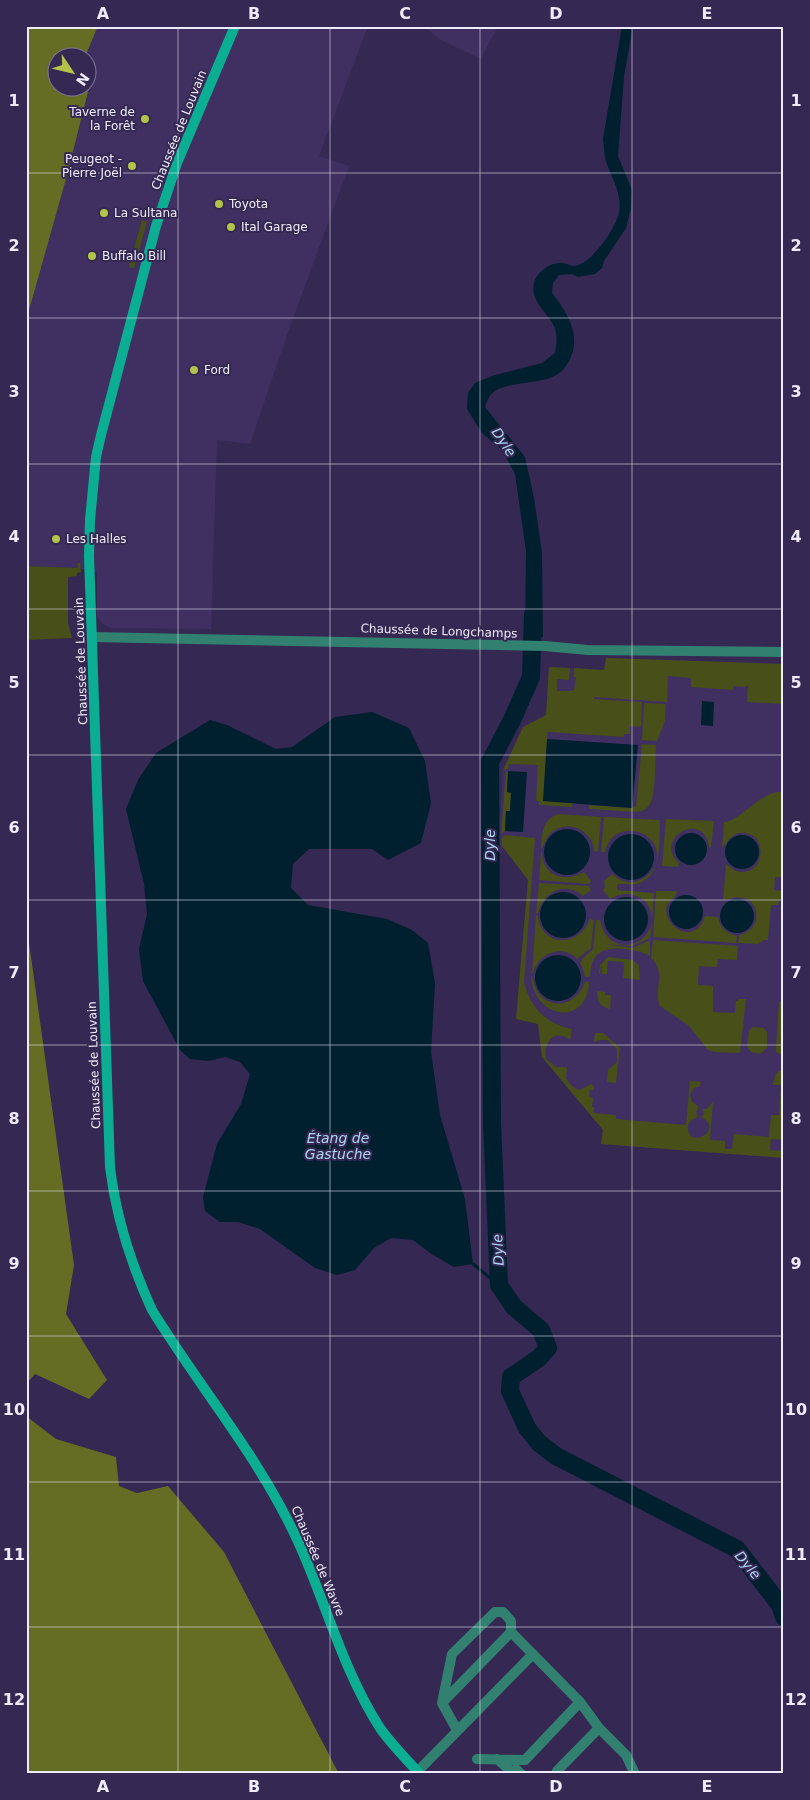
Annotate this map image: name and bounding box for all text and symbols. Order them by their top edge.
text: A [97,4,110,23]
text: B [248,4,260,23]
text: C [399,4,411,23]
text: D [549,4,563,23]
text: E [702,4,712,23]
north arrow [48,48,98,98]
street label: Chaussée de Louvain [149,68,209,192]
text: N [73,70,93,89]
text: 1 [8,91,20,110]
text: 1 [790,91,802,110]
place label: Taverne de la Forêt [68,105,135,133]
marker: Taverne de la Forêt [139,113,151,125]
place label: Peugeot - Pierre Joël [62,152,122,180]
marker: Peugeot - Pierre Joël [126,160,138,172]
place label: Toyota [228,197,268,211]
marker: Toyota [213,198,225,210]
place label: La Sultana [114,206,177,220]
marker: La Sultana [98,207,110,219]
place label: Ital Garage [241,220,308,234]
marker: Ital Garage [225,221,237,233]
text: 2 [8,236,20,255]
text: 2 [790,236,802,255]
place label: Buffalo Bill [102,249,166,263]
marker: Buffalo Bill [86,250,98,262]
place label: Ford [204,363,230,377]
marker: Ford [188,364,200,376]
text: 3 [8,382,20,401]
text: 3 [790,382,802,401]
water label: Dyle [489,424,519,460]
text: 4 [8,527,20,546]
text: 4 [790,527,802,546]
place label: Les Halles [66,532,127,546]
marker: Les Halles [50,533,62,545]
street label: Chaussée de Louvain [72,597,90,725]
street label: Chaussée de Longchamps [360,621,518,641]
text: 5 [8,673,20,692]
text: 5 [790,673,802,692]
text: 6 [8,818,20,837]
text: 6 [790,818,802,837]
water label: Dyle [482,829,498,861]
text: 7 [8,963,20,982]
text: 7 [790,963,802,982]
street label: Chaussée de Louvain [85,1001,103,1129]
text: 8 [8,1109,20,1128]
text: 8 [790,1109,802,1128]
water label: Étang de Gastuche [305,1130,371,1162]
water label: Dyle [489,1234,507,1266]
text: 9 [8,1254,20,1273]
text: 9 [790,1254,802,1273]
text: 10 [3,1400,25,1419]
text: 10 [785,1400,807,1419]
street label: Chaussée de Wavre [288,1504,348,1618]
text: 11 [3,1545,25,1564]
text: 11 [785,1545,807,1564]
water label: Dyle [732,1548,764,1582]
text: 12 [3,1690,25,1709]
text: 12 [785,1690,807,1709]
text: A [97,1777,110,1796]
text: B [248,1777,260,1796]
text: C [399,1777,411,1796]
text: D [549,1777,563,1796]
text: E [702,1777,712,1796]

